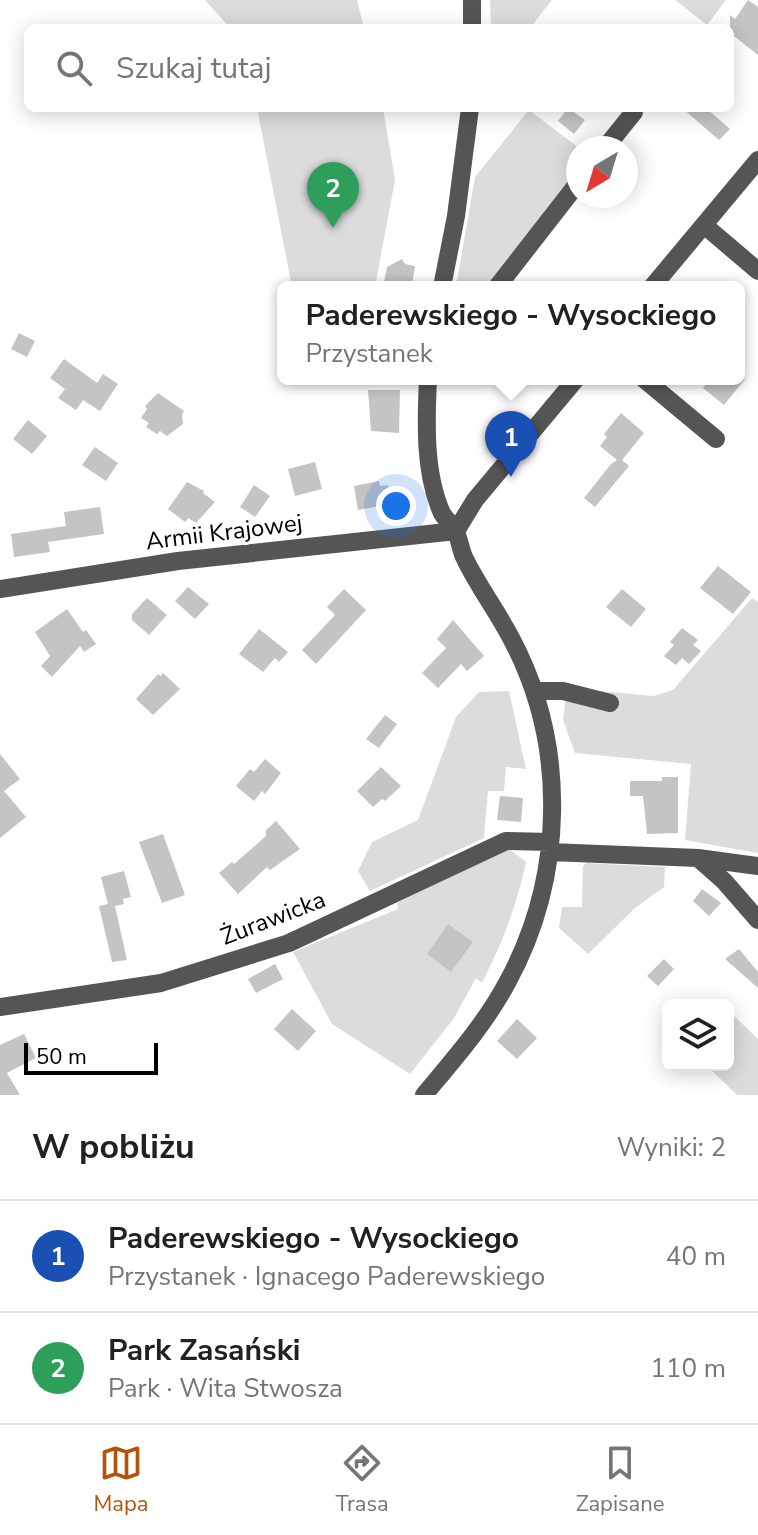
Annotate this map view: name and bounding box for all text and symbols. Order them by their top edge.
search box [24,24,734,112]
icon: search [52,46,96,90]
text: Szukaj tutaj [116,48,272,89]
north arrow [566,136,638,208]
pin: 2 [307,162,359,228]
popup [277,281,745,385]
text: Paderewskiego - Wysockiego [305,295,717,336]
text: Przystanek [305,336,433,371]
pin: 1 [485,411,537,477]
your location [376,486,416,526]
street label: Armii Krajowej [144,507,304,557]
street label: Żurawicka [216,883,330,953]
map controls [662,999,734,1071]
button: layers [662,999,734,1071]
scale bar [24,1039,158,1075]
text: 50 m [36,1042,87,1072]
text: W pobliżu [32,1124,195,1170]
text: Wyniki: 2 [617,1130,726,1165]
text: Paderewskiego - Wysockiego [108,1218,519,1259]
text: 1 [50,1239,66,1274]
text: 40 m [666,1239,726,1274]
text: Przystanek · Ignacego Paderewskiego [108,1259,545,1294]
text: Park Zasański [108,1330,300,1371]
text: 2 [50,1351,66,1386]
text: 110 m [650,1351,726,1386]
text: Park · Wita Stwosza [108,1371,343,1406]
tab: Mapa [94,1441,148,1519]
tab: Trasa [335,1441,389,1519]
tab: Zapisane [576,1441,664,1519]

